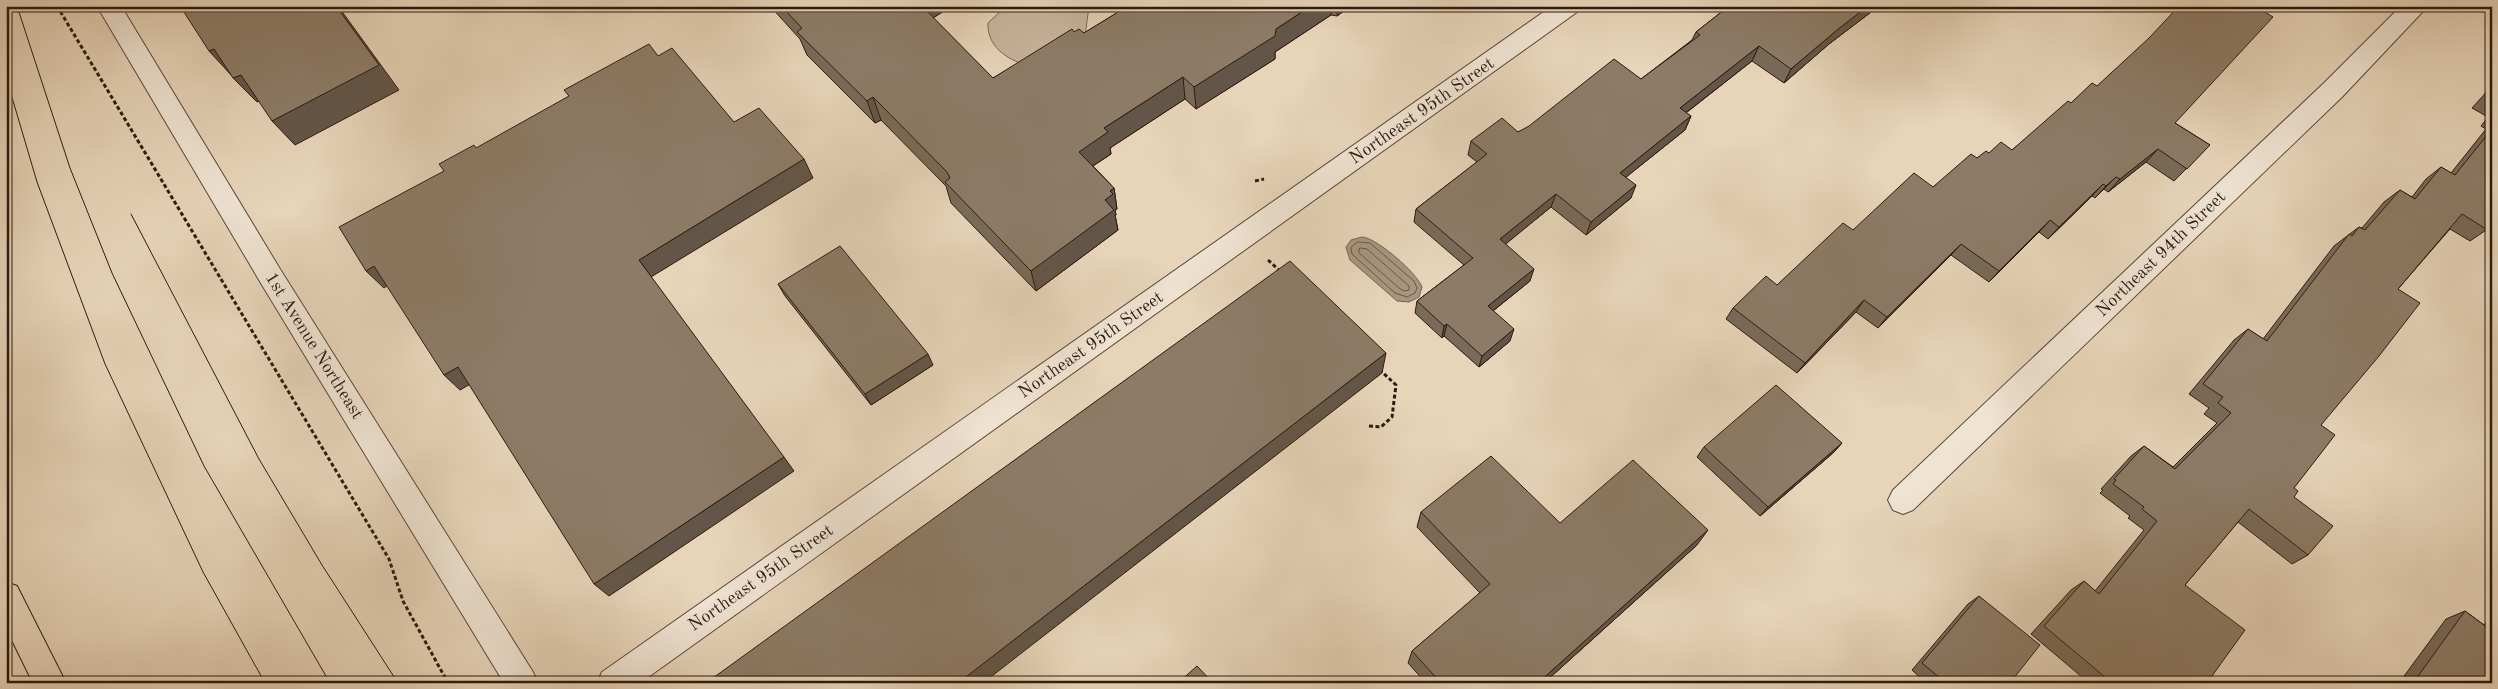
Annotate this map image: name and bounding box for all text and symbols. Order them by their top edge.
street label: Northeast 95th Street [1346,54,1498,168]
street label: Northeast 94th Street [2093,188,2229,320]
street label: 1st Avenue Northeast [261,269,367,423]
street label: Northeast 95th Street [1015,288,1167,402]
street label: Northeast 95th Street [685,521,837,635]

